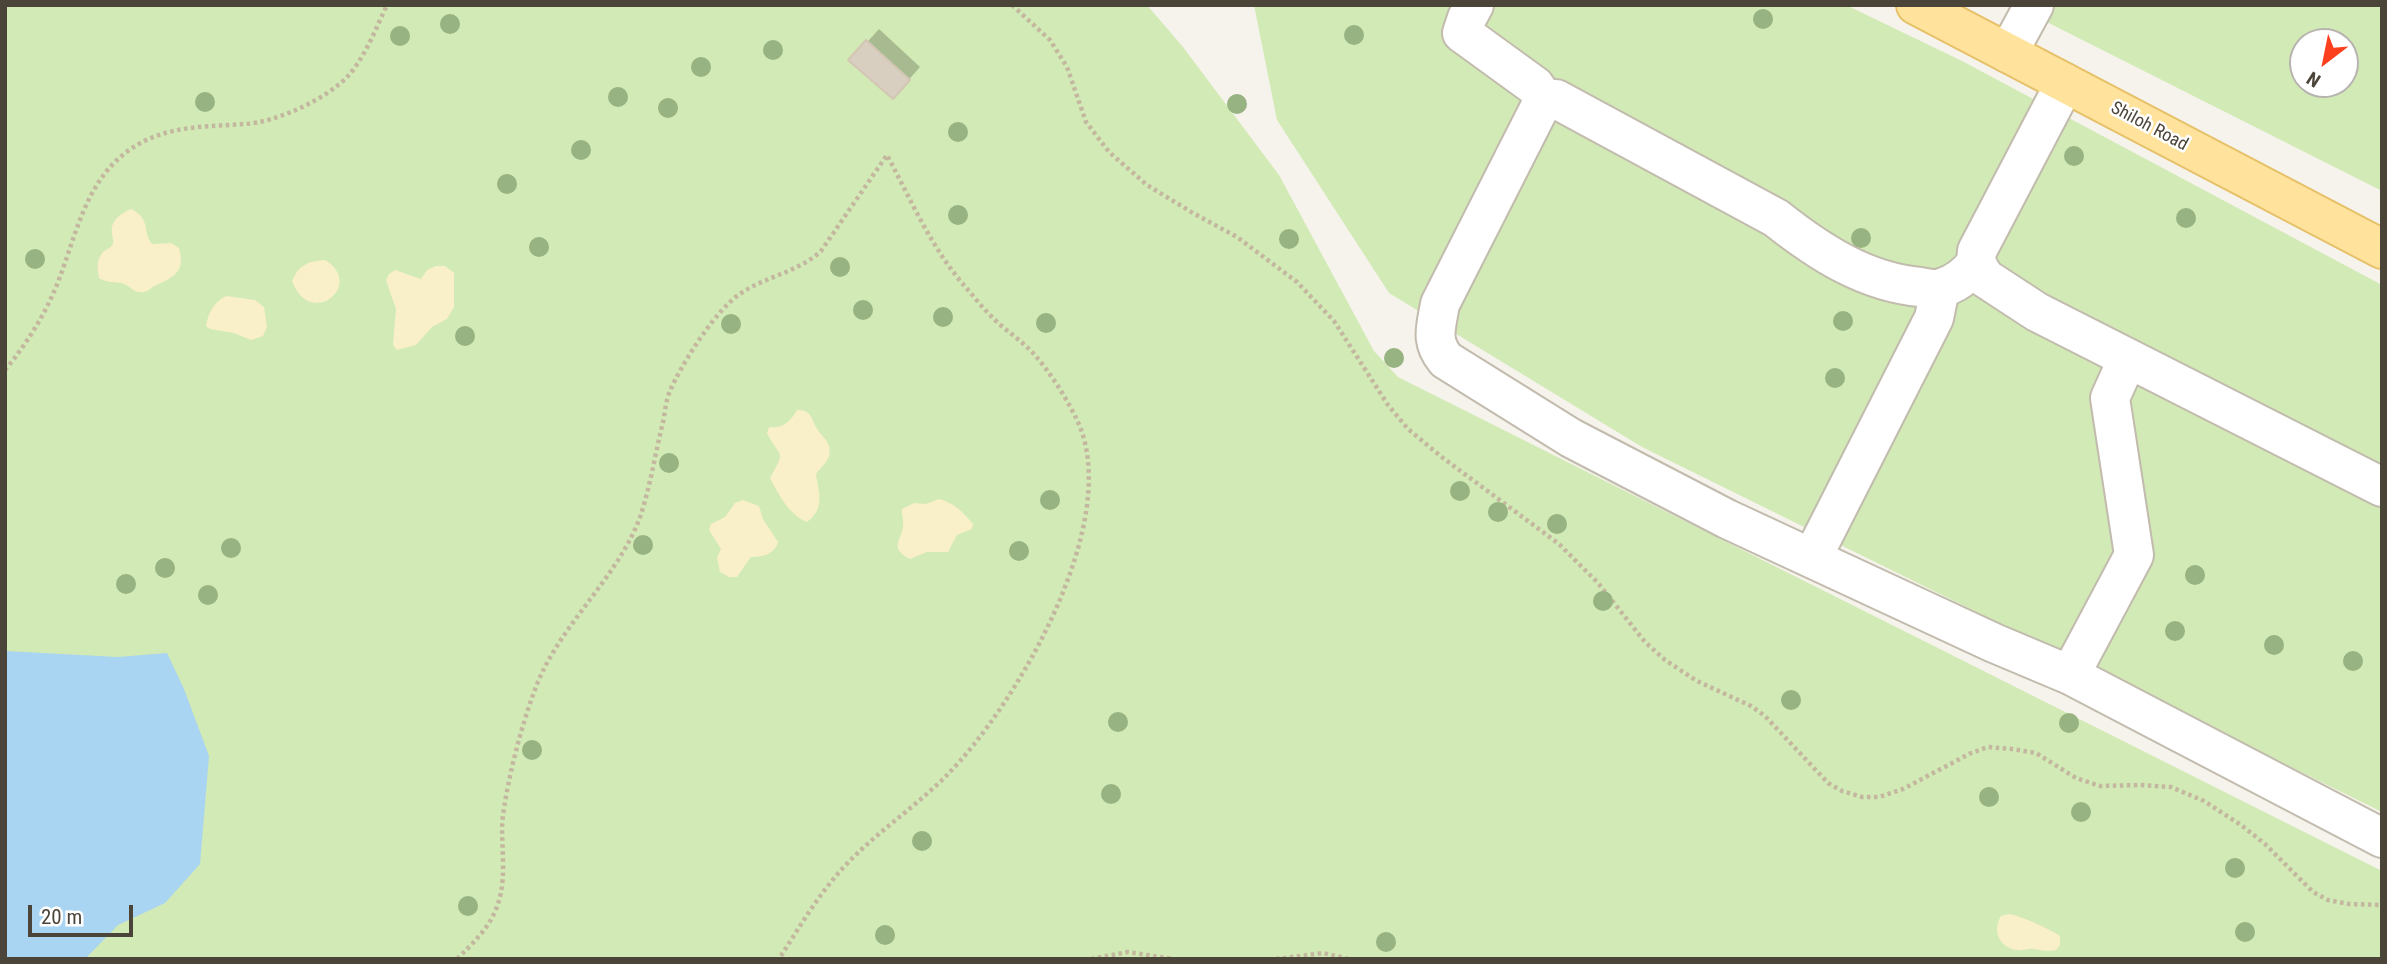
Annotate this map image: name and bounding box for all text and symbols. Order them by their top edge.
north arrow [2289,28,2359,98]
text: N [2303,67,2325,92]
street label: Shiloh Road [2107,98,2191,156]
scale bar [32,890,136,934]
text: 20 m [41,905,82,929]

